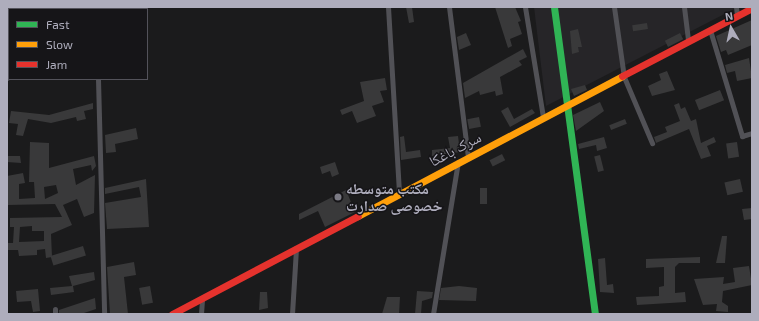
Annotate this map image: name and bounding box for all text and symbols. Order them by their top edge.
legend [8,8,148,80]
north arrow [711,8,751,48]
text: N [724,9,734,23]
text: Fast [46,17,69,31]
text: Slow [46,37,73,51]
text: Jam [46,57,67,71]
street label: سرک باغکا [426,128,484,170]
place label: مکتب متوسطه خصوصی صدارت [346,179,442,214]
marker: مکتب متوسطه خصوصی صدارت [333,192,343,202]

